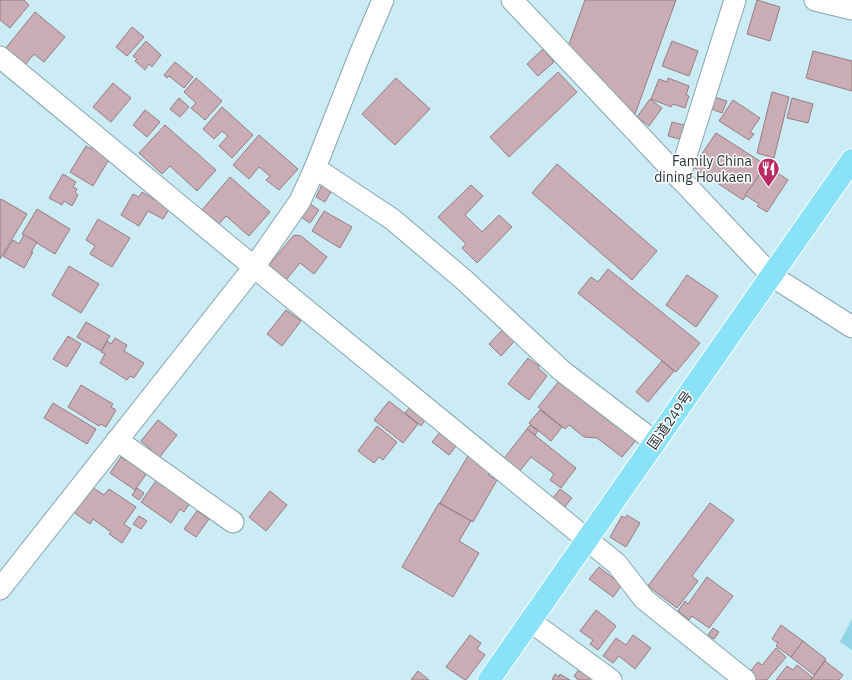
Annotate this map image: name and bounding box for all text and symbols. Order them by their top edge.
place label: Family China dining Houkaen [654,152,753,186]
restaurant icon: Family China dining Houkaen [755,156,781,189]
street label: 国道249号 [643,387,697,453]

